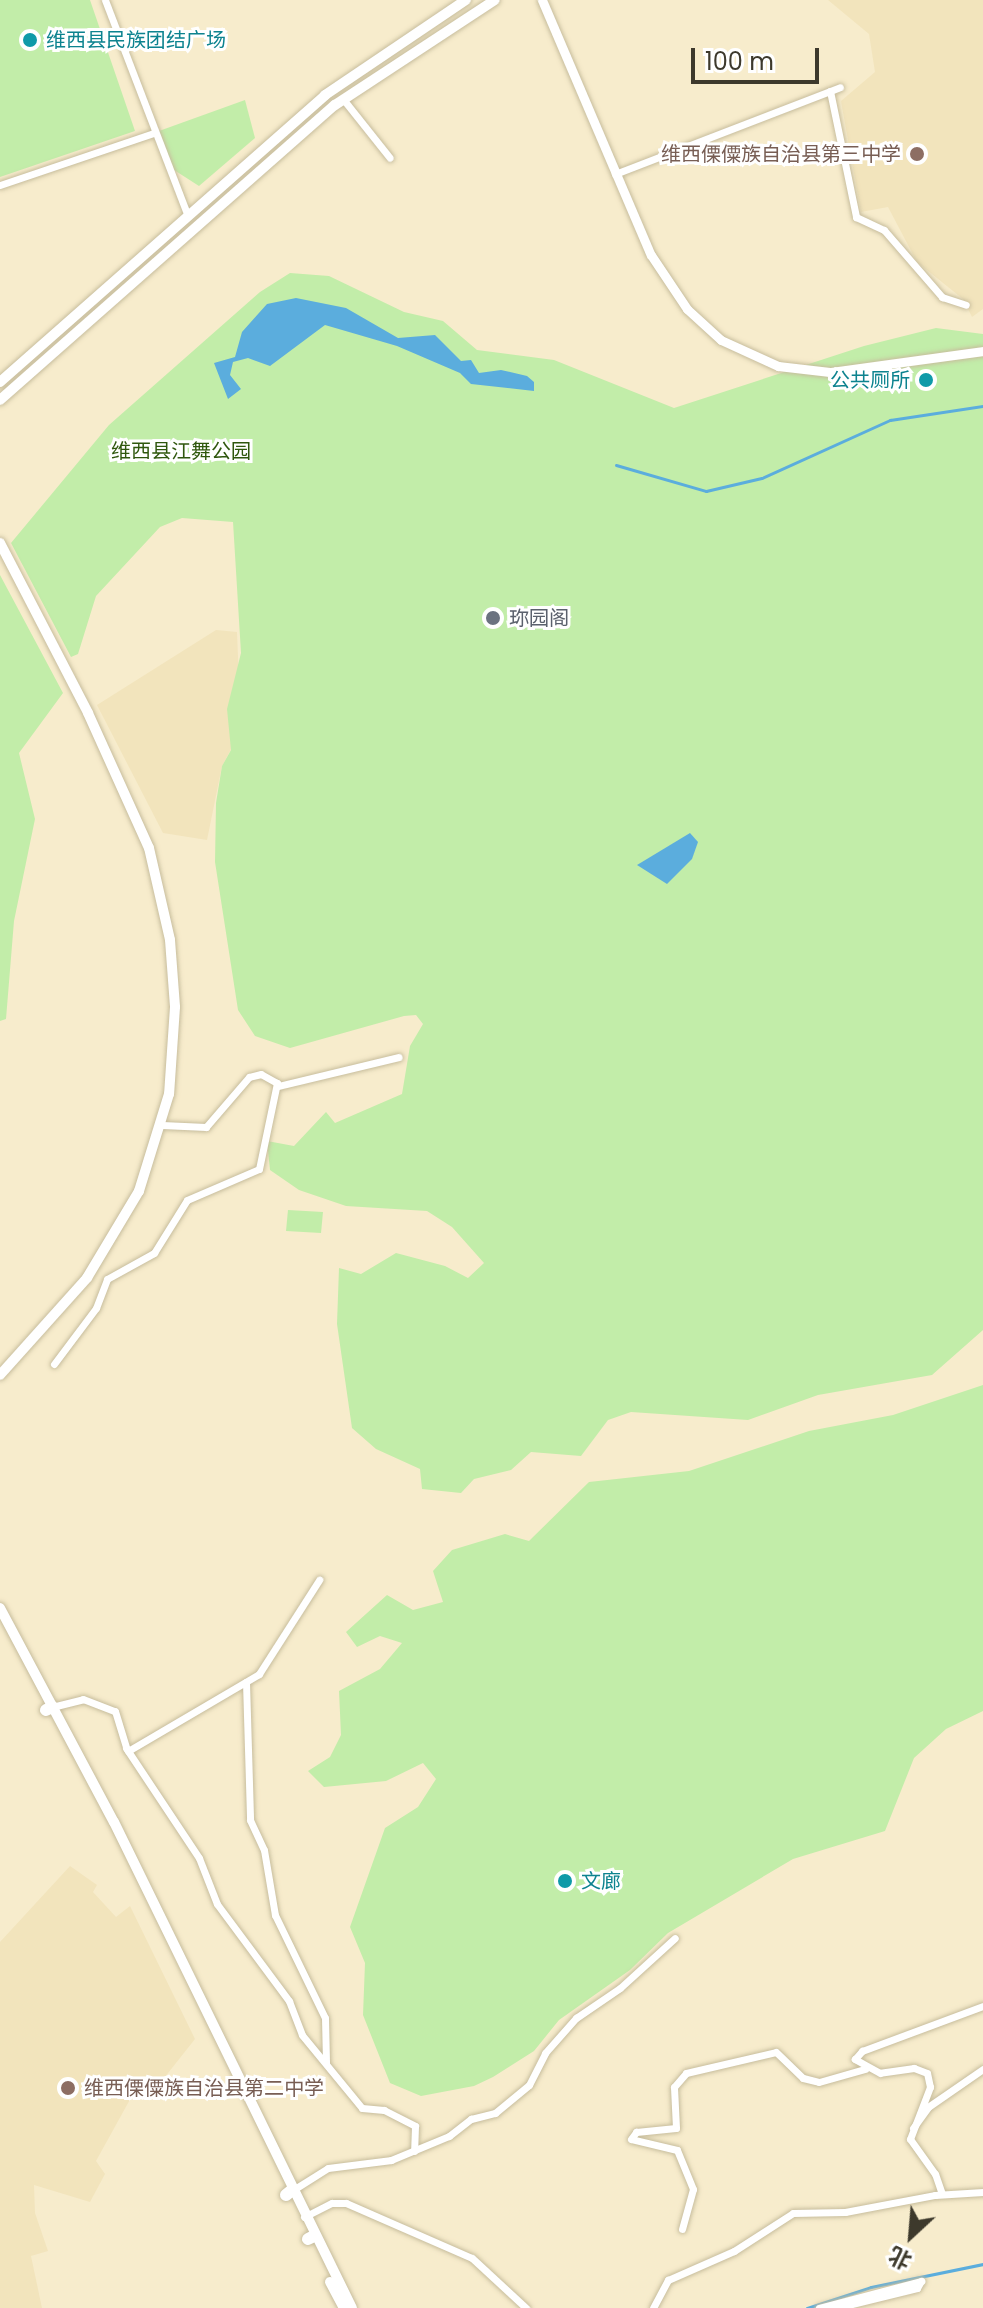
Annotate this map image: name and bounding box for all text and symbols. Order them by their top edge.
place label: 维西县民族团结广场 [46,28,226,52]
marker: 维西县民族团结广场 [21,31,39,49]
scale bar [695,32,823,82]
text: 100 m [705,45,774,78]
place label: 维西傈僳族自治县第三中学 [661,142,901,166]
marker: 维西傈僳族自治县第三中学 [908,145,926,163]
place label: 公共厕所 [830,368,910,392]
marker: 公共厕所 [917,371,935,389]
park label: 维西县江舞公园 [111,439,251,463]
place label: 珎园阁 [509,606,569,630]
marker: 珎园阁 [484,609,502,627]
place label: 文廊 [581,1869,621,1893]
marker: 文廊 [556,1872,574,1890]
place label: 维西傈僳族自治县第二中学 [84,2076,324,2100]
marker: 维西傈僳族自治县第二中学 [59,2079,77,2097]
north arrow [871,2196,951,2276]
text: 北 [884,2239,917,2277]

